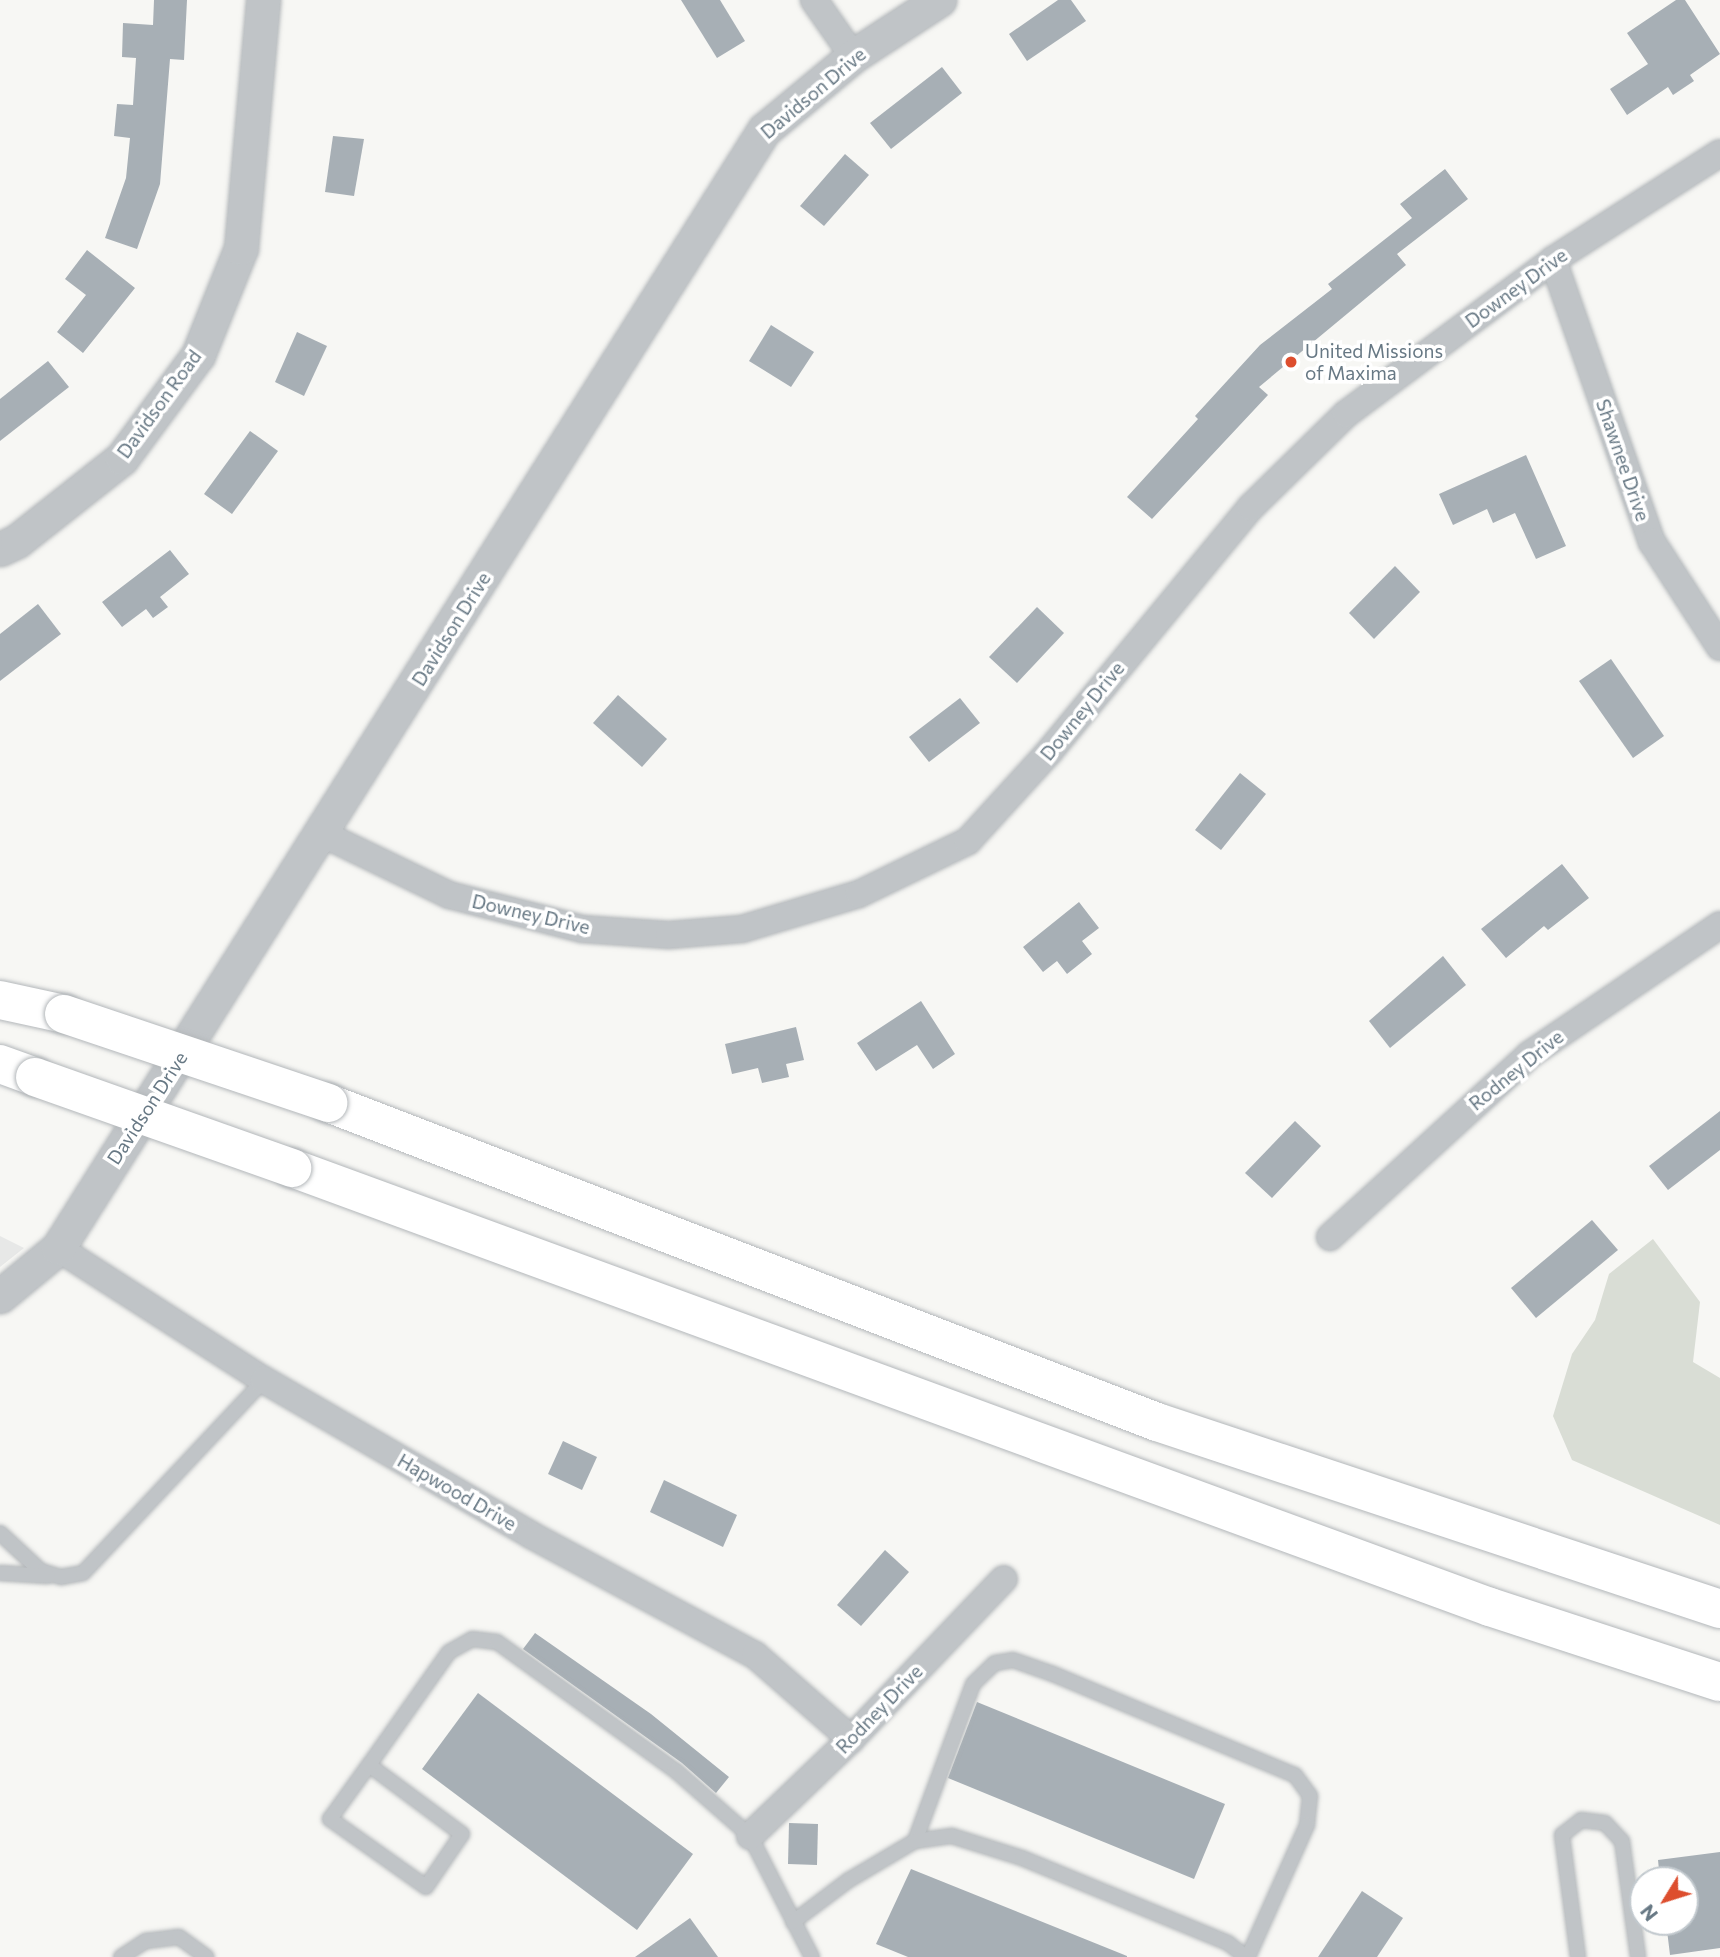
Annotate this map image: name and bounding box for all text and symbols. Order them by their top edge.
street label: Davidson Drive [756,43,870,143]
street label: Downey Drive [1461,243,1571,333]
place label: United Missions of Maxima [1305,340,1443,384]
street label: Davidson Road [112,345,206,463]
marker: United Missions of Maxima [1283,354,1299,370]
street label: Shawnee Drive [1591,396,1655,524]
street label: Davidson Drive [407,568,495,690]
street label: Downey Drive [1035,657,1129,765]
street label: Downey Drive [470,889,592,939]
street label: Rodney Drive [1464,1025,1568,1115]
street label: Davidson Drive [102,1047,192,1169]
street label: Hapwood Drive [394,1449,520,1535]
street label: Rodney Drive [831,1660,927,1758]
north arrow [1629,1866,1699,1936]
text: N [1635,1900,1662,1926]

